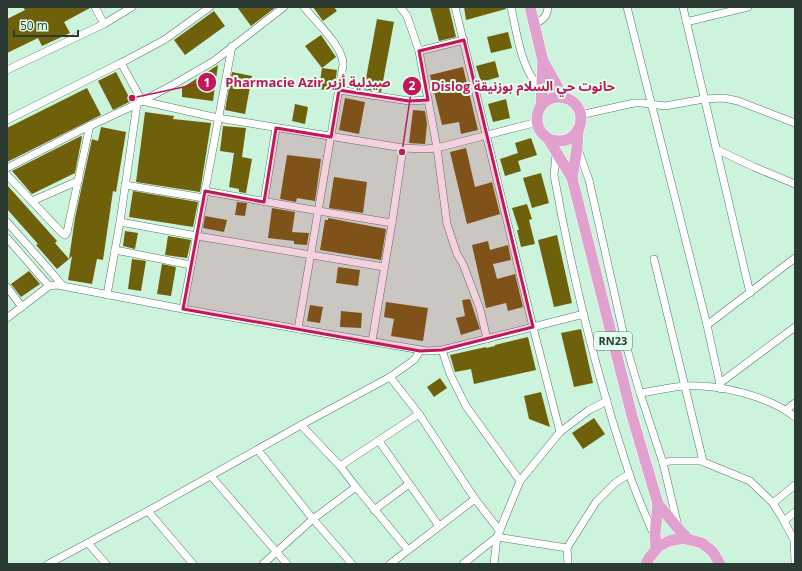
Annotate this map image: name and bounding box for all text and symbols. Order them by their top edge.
scale bar [14,12,78,38]
text: 50 m [20,17,48,34]
callout: Pharmacie Azir صيدلية أزير [197,70,399,95]
text: Pharmacie Azir صيدلية أزير [225,73,391,91]
text: 1 [204,74,210,91]
callout: Dislog حانوت حي السلام بوزنيقة [402,74,623,99]
text: 2 [409,77,416,94]
text: Dislog حانوت حي السلام بوزنيقة [431,77,615,97]
road number: RN23 [594,332,632,350]

